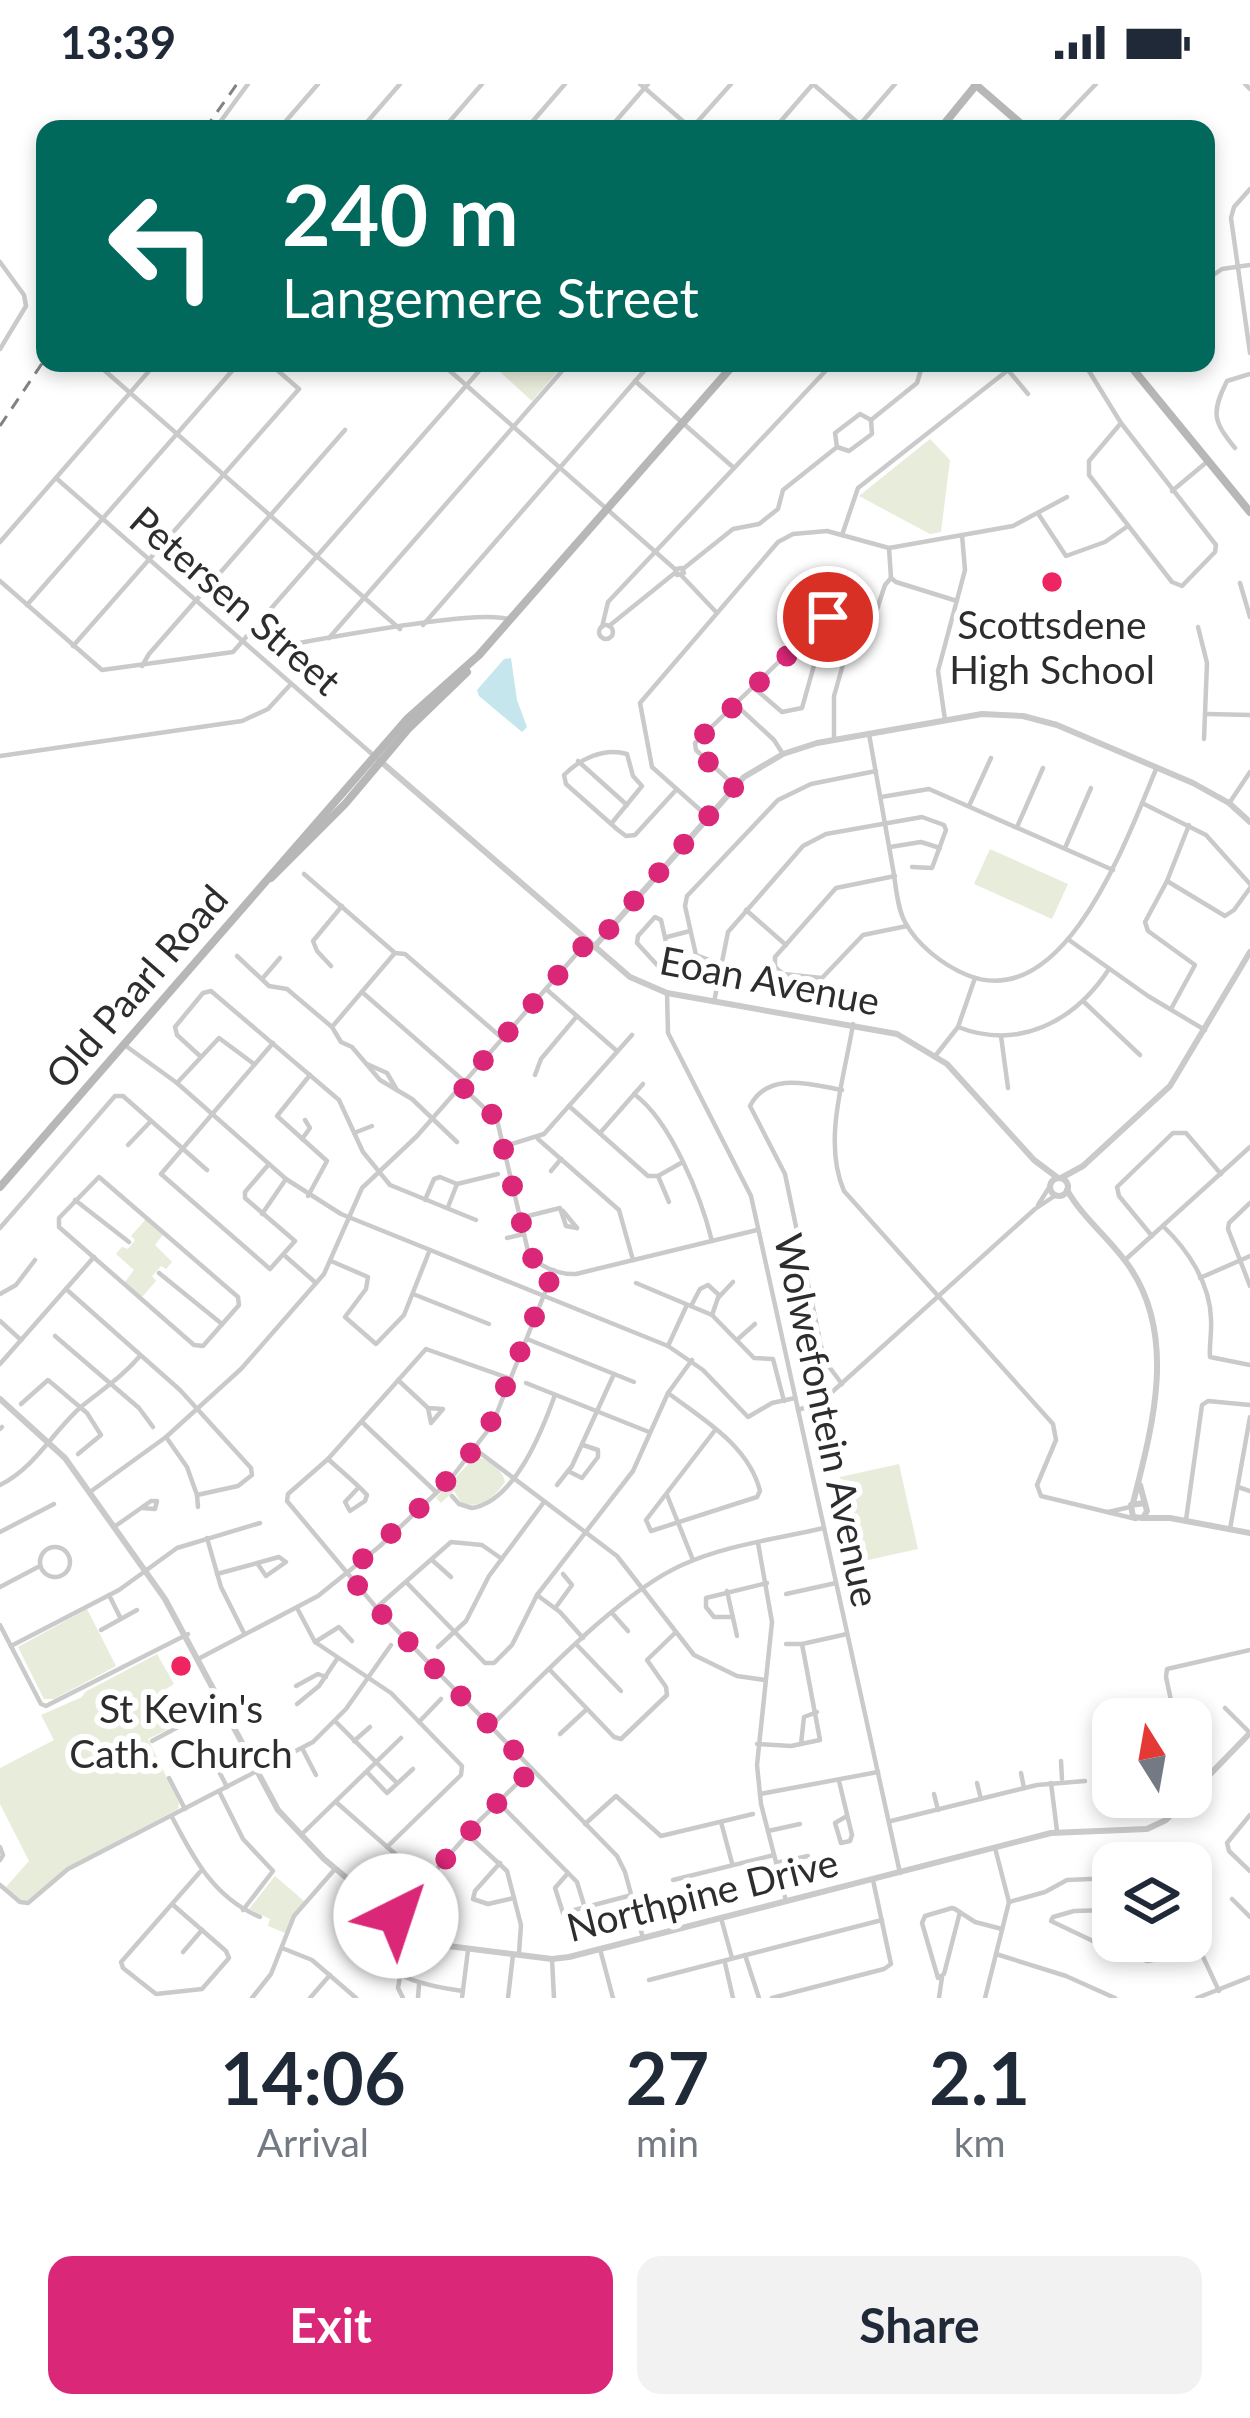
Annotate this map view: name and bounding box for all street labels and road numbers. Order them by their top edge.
street label: Petersen Street [122,496,350,704]
street label: Old Paarl Road [36,875,236,1097]
street label: Eoan Avenue [656,936,884,1024]
street label: Wolwefontein Avenue [766,1229,890,1611]
street label: Northpine Drive [562,1838,842,1950]

